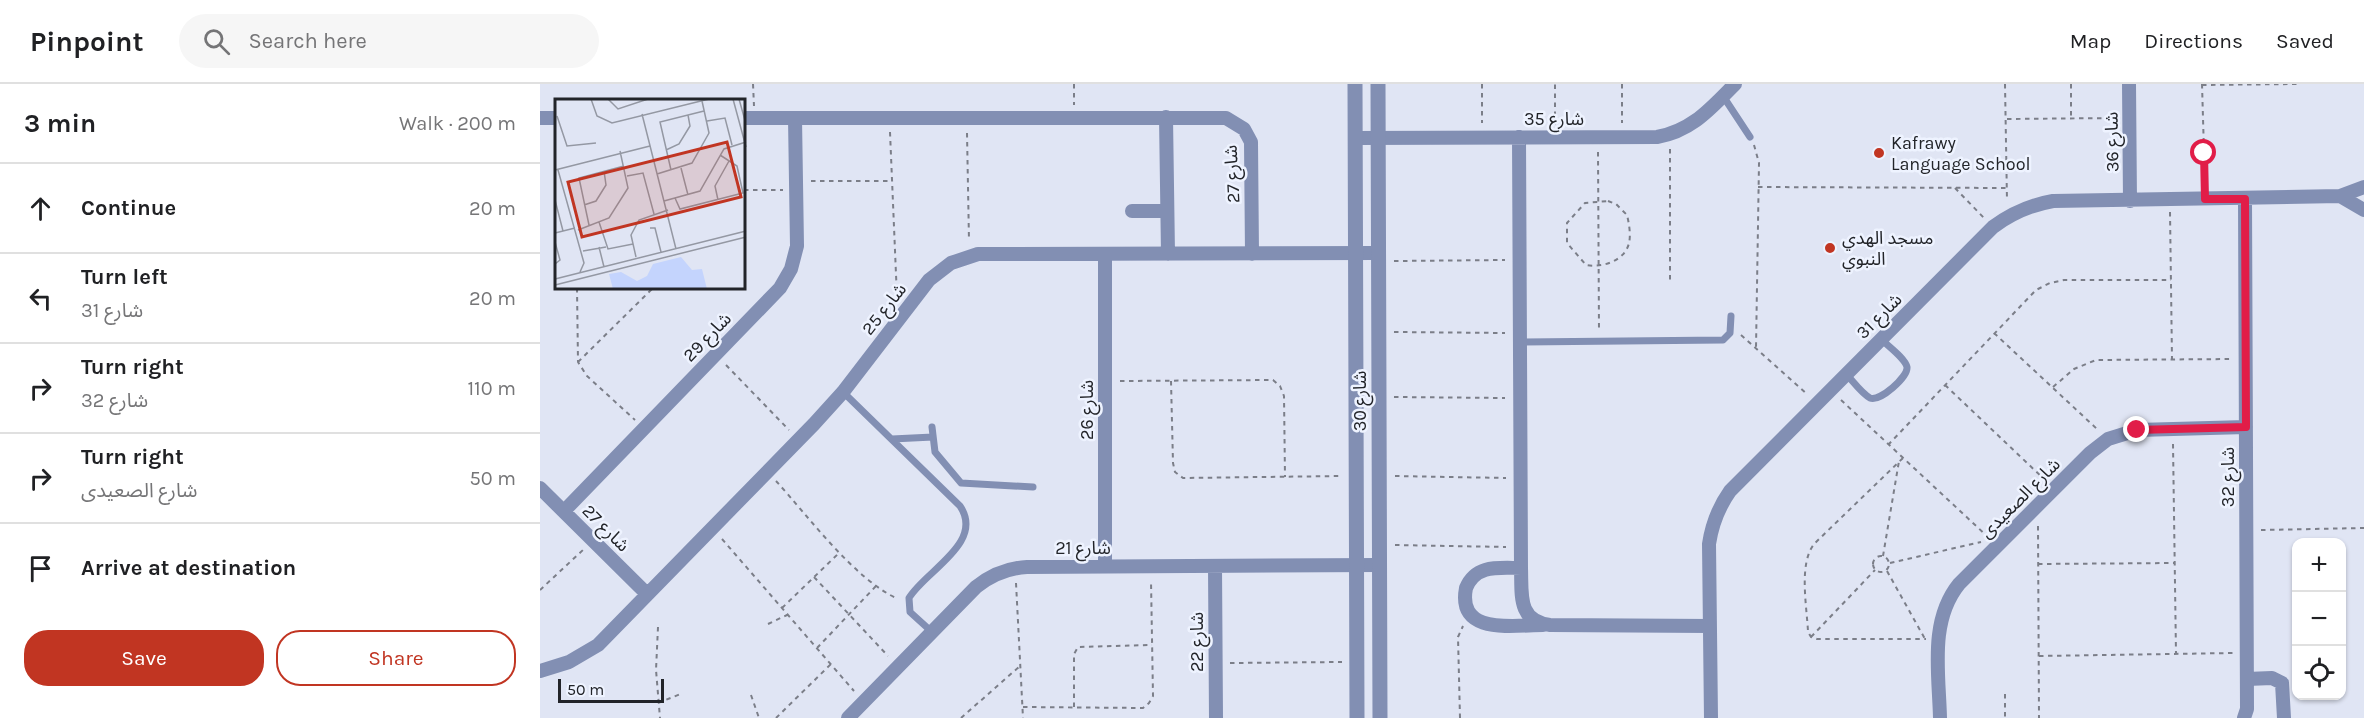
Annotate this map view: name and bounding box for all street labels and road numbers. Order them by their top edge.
street label: شارع 35 [1524,108,1584,133]
street label: شارع 36 [2100,112,2127,172]
street label: شارع 27 [1219,144,1248,204]
street label: شارع 25 [857,279,913,341]
street label: شارع 31 [1851,288,1909,346]
street label: شارع 29 [678,308,738,368]
street label: شارع 30 [1349,371,1374,431]
street label: شارع 26 [1076,380,1101,440]
street label: شارع 32 [2217,447,2242,507]
street label: شارع الصعيدى [1975,453,2067,545]
street label: شارع 27 [576,500,634,558]
street label: شارع 21 [1055,537,1111,562]
street label: شارع 22 [1186,612,1211,672]

